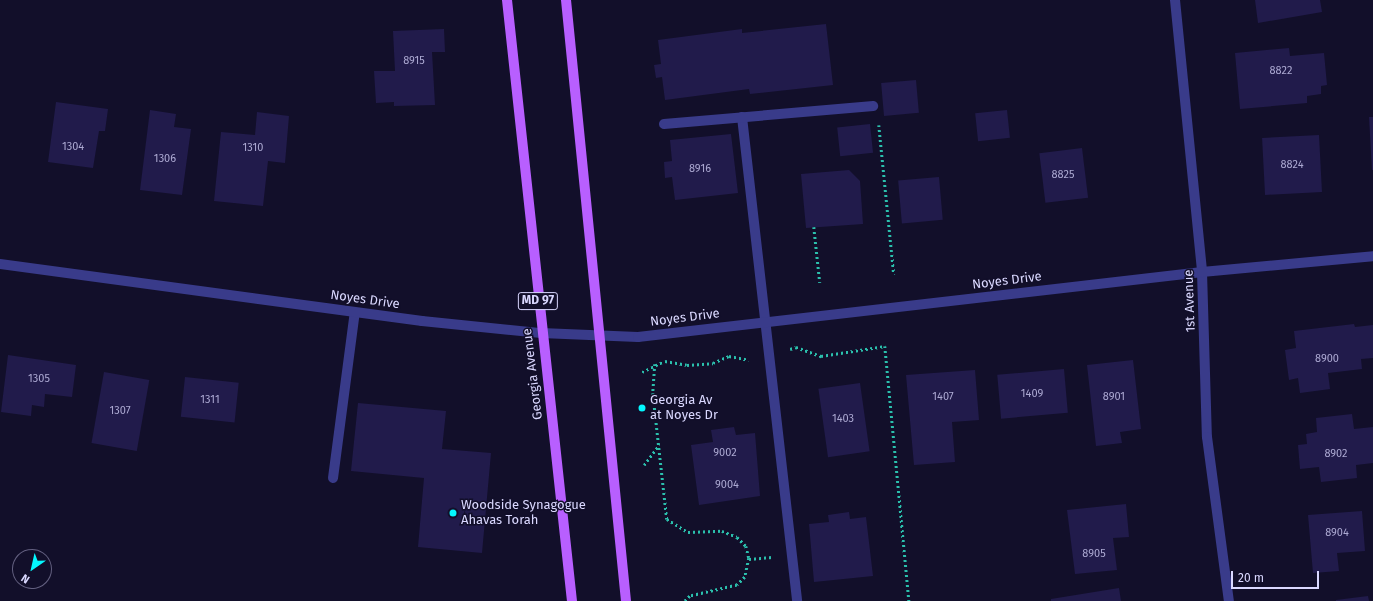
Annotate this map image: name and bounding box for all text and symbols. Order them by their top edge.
house number: 8915 [403,54,425,68]
house number: 8822 [1270,64,1292,78]
house number: 1304 [62,140,84,154]
house number: 1310 [243,141,263,155]
house number: 1306 [154,152,176,166]
house number: 8824 [1280,158,1304,172]
house number: 8916 [689,162,711,176]
house number: 8825 [1052,168,1074,182]
street label: Noyes Drive [971,269,1043,293]
street label: 1st Avenue [1181,269,1199,333]
street label: Noyes Drive [329,287,401,313]
road number: MD 97 [517,291,559,311]
street label: Noyes Drive [649,306,721,330]
street label: Georgia Avenue [520,327,546,421]
house number: 8900 [1315,352,1339,366]
house number: 1305 [28,372,50,386]
house number: 1409 [1021,387,1043,401]
house number: 1407 [932,390,954,404]
house number: 8901 [1103,390,1125,404]
house number: 1311 [200,393,220,407]
place label: Georgia Av at Noyes Dr [650,393,718,424]
marker: Georgia Av at Noyes Dr [637,403,647,413]
house number: 1307 [109,404,131,418]
house number: 1403 [832,412,854,426]
house number: 9002 [713,446,737,460]
house number: 8902 [1324,447,1348,461]
house number: 9004 [715,478,739,492]
place label: Woodside Synagogue Ahavas Torah [461,498,586,529]
marker: Woodside Synagogue Ahavas Torah [448,508,458,518]
house number: 8904 [1325,526,1349,540]
house number: 8905 [1082,547,1106,561]
north arrow [12,549,52,589]
scale bar [1233,563,1321,589]
text: N [19,571,32,586]
text: 20 m [1238,571,1264,585]

